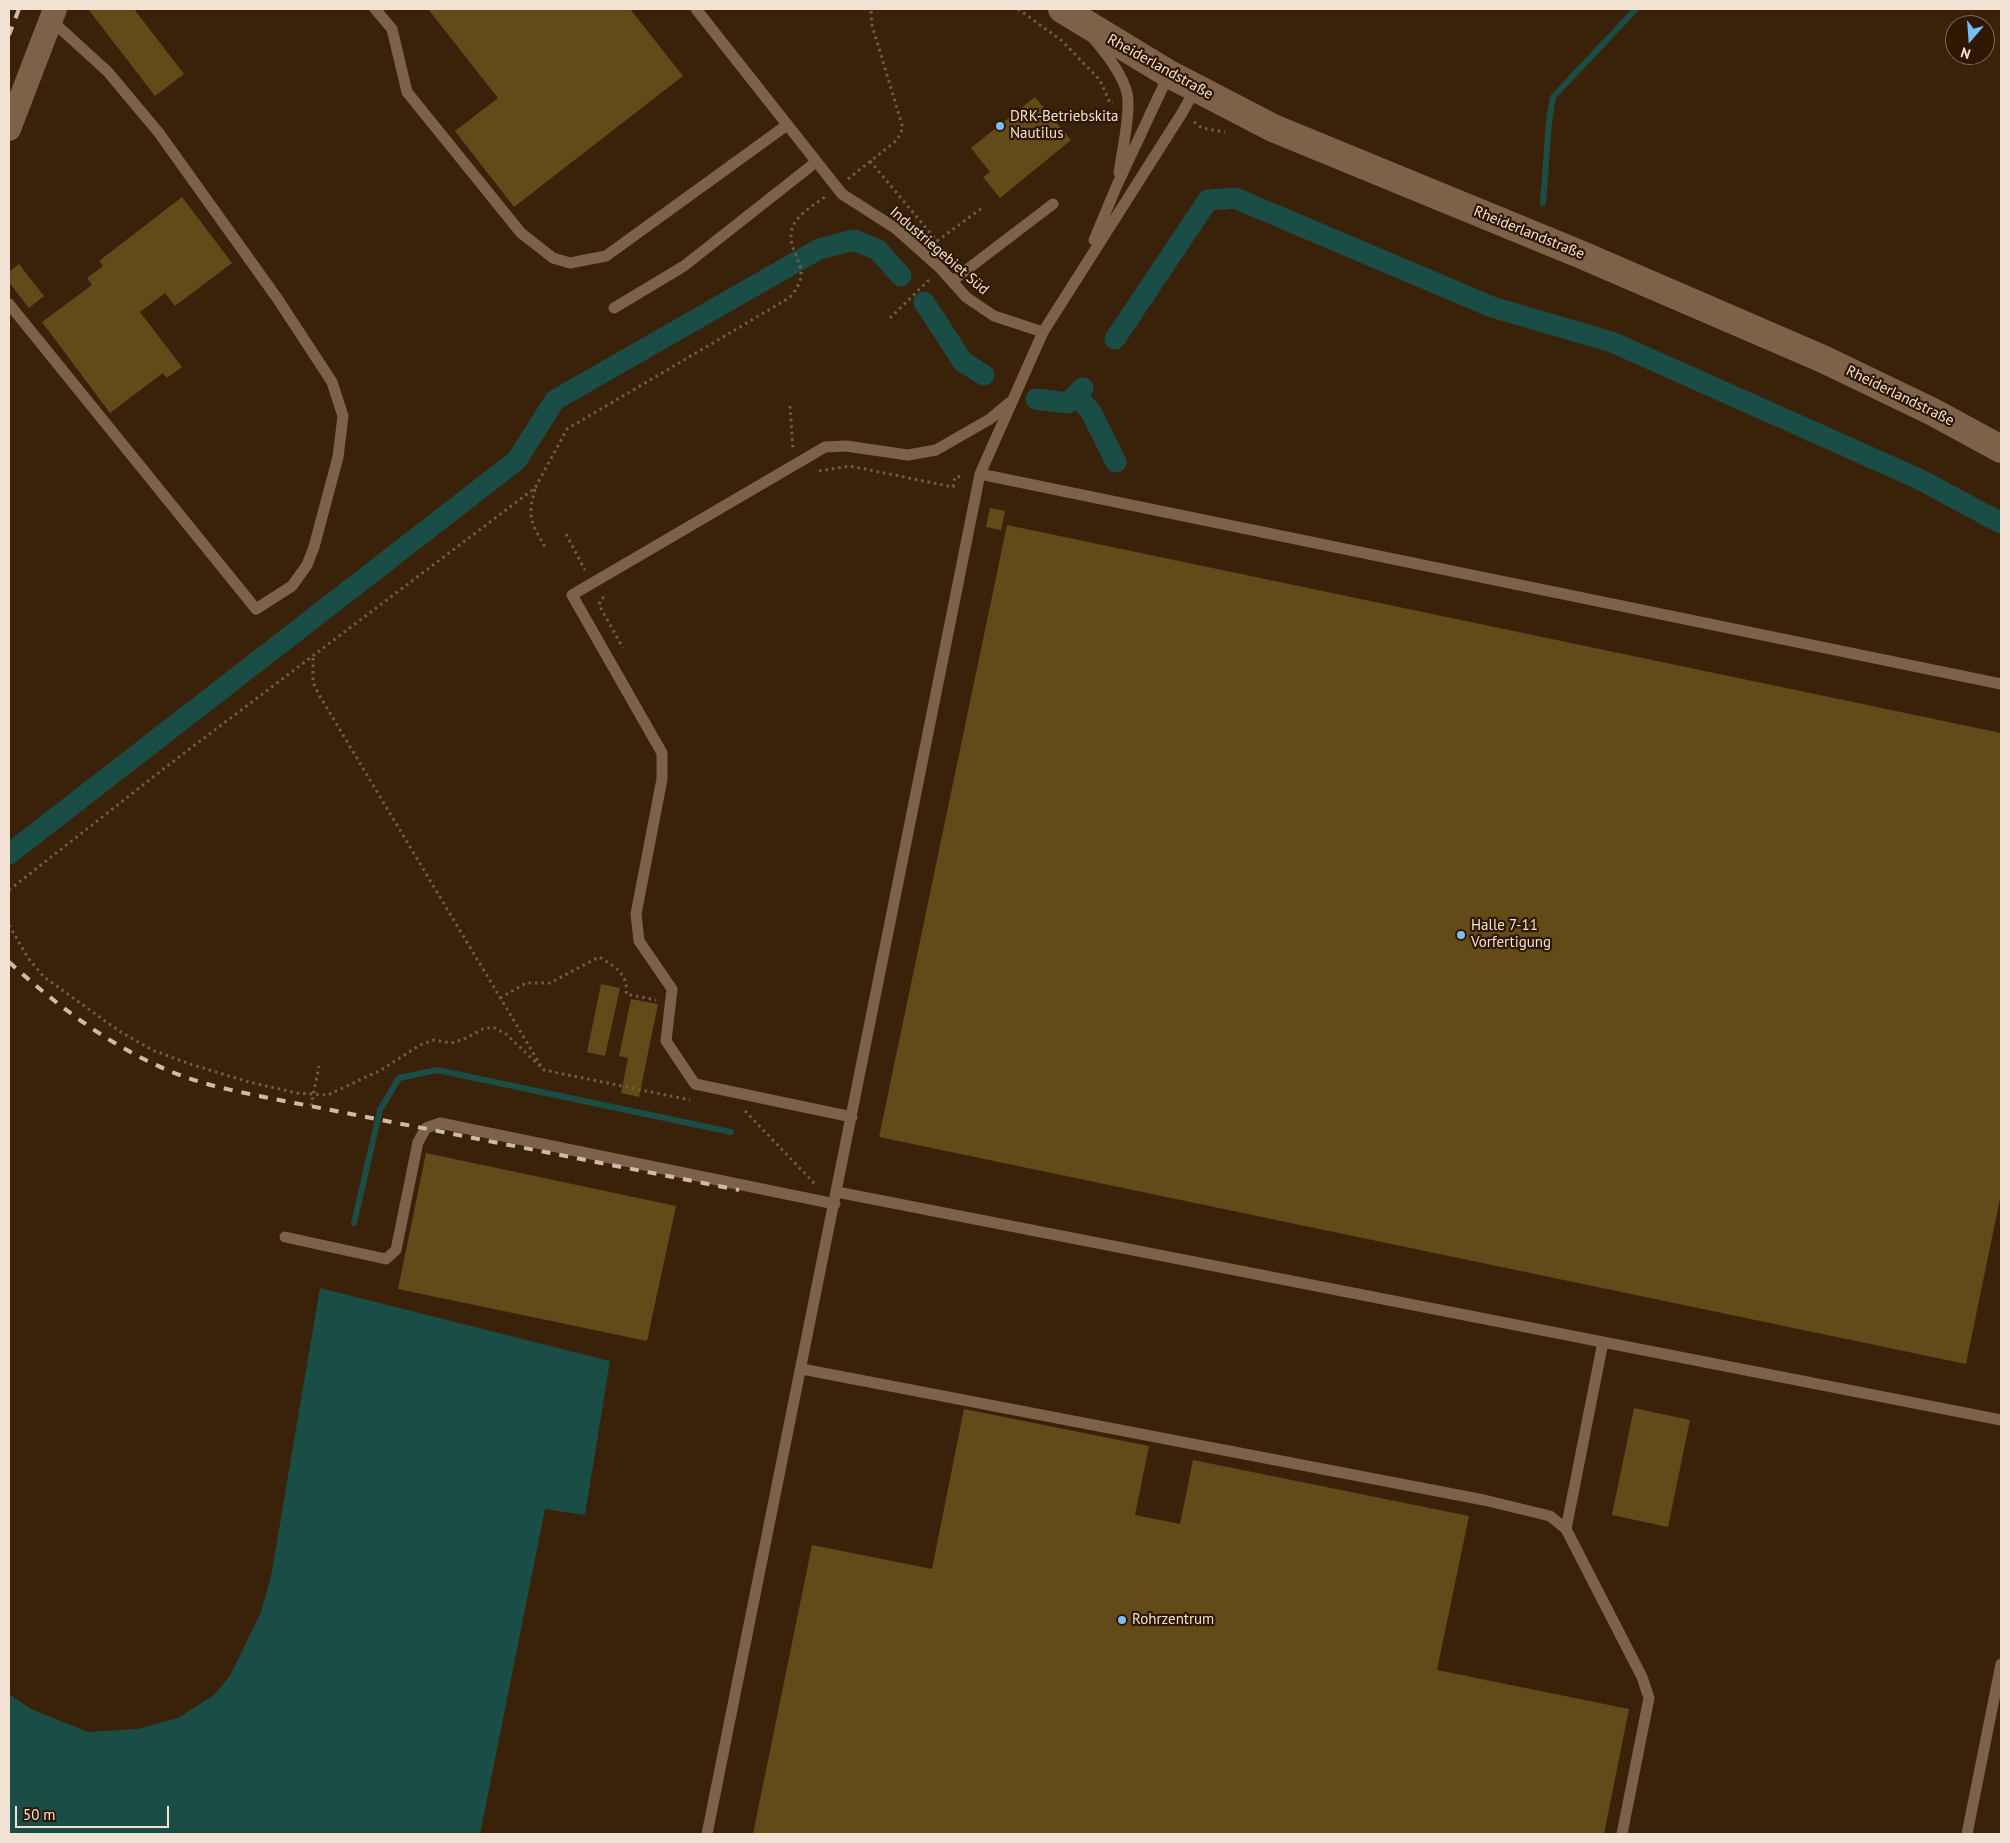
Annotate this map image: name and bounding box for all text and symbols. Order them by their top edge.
north arrow [1945,15,1995,65]
street label: Rheiderlandstraße [1104,31,1216,103]
text: N [1959,43,1973,63]
place label: DRK-Betriebskita Nautilus [1010,108,1118,143]
marker: DRK-Betriebskita Nautilus [994,120,1006,132]
street label: Industriegebiet Süd [886,203,992,299]
street label: Rheiderlandstraße [1471,203,1587,263]
street label: Rheiderlandstraße [1843,362,1957,430]
place label: Halle 7-11 Vorfertigung [1471,917,1551,952]
marker: Halle 7-11 Vorfertigung [1455,929,1467,941]
place label: Rohrzentrum [1132,1611,1214,1629]
marker: Rohrzentrum [1116,1614,1128,1626]
scale bar [18,1796,171,1828]
text: 50 m [23,1805,56,1824]

